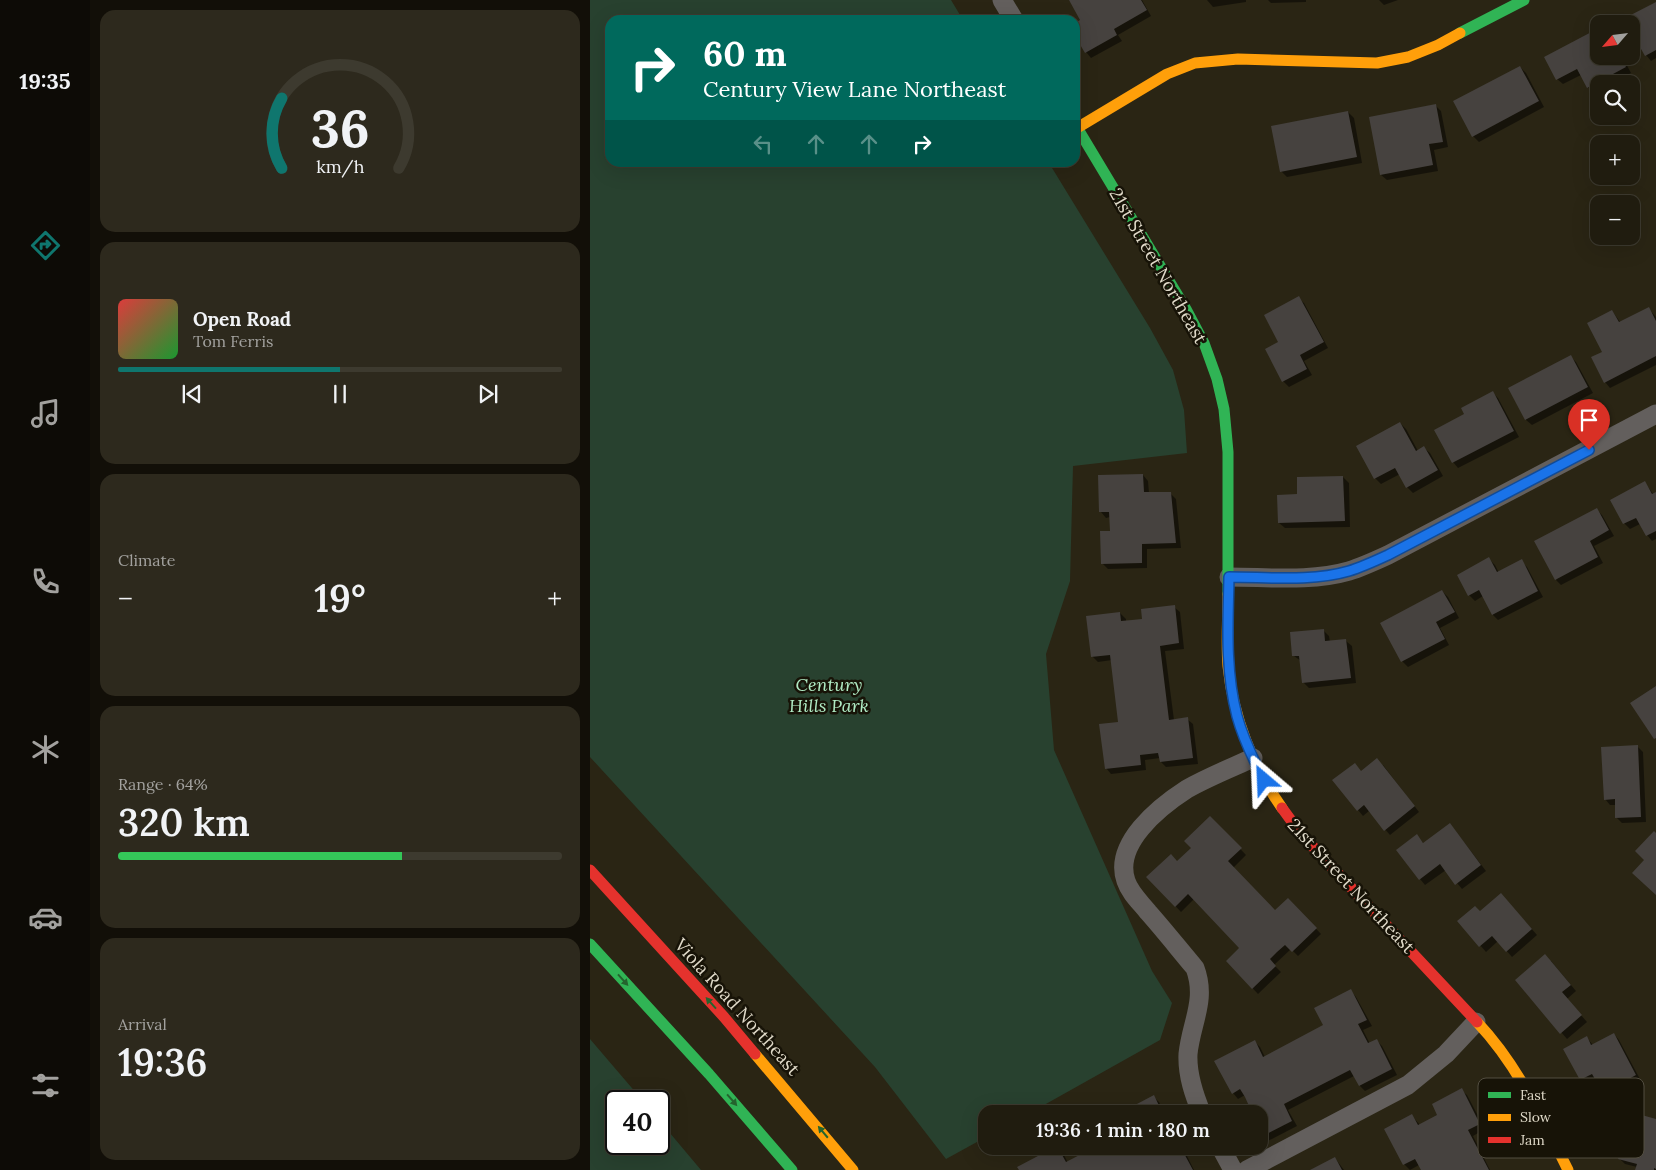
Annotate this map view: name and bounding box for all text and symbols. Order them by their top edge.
north arrow [1590,15,1640,65]
map controls [1590,15,1640,245]
text: 60 m [703,31,787,76]
icon: right [620,35,685,100]
text: 19:35 [19,67,71,95]
text: Century View Lane Northeast [703,75,1006,103]
button: search [1590,75,1640,125]
text: 36 [310,95,370,161]
icon: left [749,130,777,158]
icon: ahead [802,130,830,158]
icon: ahead [855,130,883,158]
icon: right [908,130,936,158]
button: + [1590,135,1640,185]
text: km/h [316,155,364,178]
street label: 21st Street Northeast [1104,184,1212,348]
button: − [1590,195,1640,245]
icon: directions [28,228,63,263]
text: Open Road [193,307,291,331]
text: Tom Ferris [193,331,273,351]
icon: previous [178,380,206,408]
icon: pause [326,380,354,408]
icon: next [474,380,502,408]
icon: music [28,396,63,431]
pin [1568,399,1610,450]
icon: arrive [1575,406,1603,434]
text: Climate [118,550,175,570]
icon: phone [28,564,63,599]
text: 19° [314,574,366,622]
text: − [118,581,133,617]
text: + [547,581,562,617]
park label: Century Hills Park [789,673,869,717]
icon: climate [28,732,63,767]
position arrow [1237,753,1289,805]
text: Range · 64% [118,774,208,794]
text: 320 km [118,798,250,846]
street label: 21st Street Northeast [1283,813,1420,958]
icon: car [28,900,63,935]
street label: Viola Road Northeast [669,933,805,1080]
one-way arrow [617,973,629,985]
one-way arrow [705,998,717,1010]
text: Arrival [118,1014,167,1034]
text: 19:36 [118,1038,207,1086]
icon: filters [28,1068,63,1103]
legend [1478,1078,1644,1158]
text: Fast [1520,1086,1547,1104]
speed limit sign: 40 [605,1090,670,1155]
one-way arrow [726,1093,738,1105]
text: Slow [1520,1108,1552,1126]
text: 19:36 · 1 min · 180 m [1036,1118,1210,1142]
one-way arrow [817,1126,828,1139]
text: Jam [1519,1131,1545,1149]

